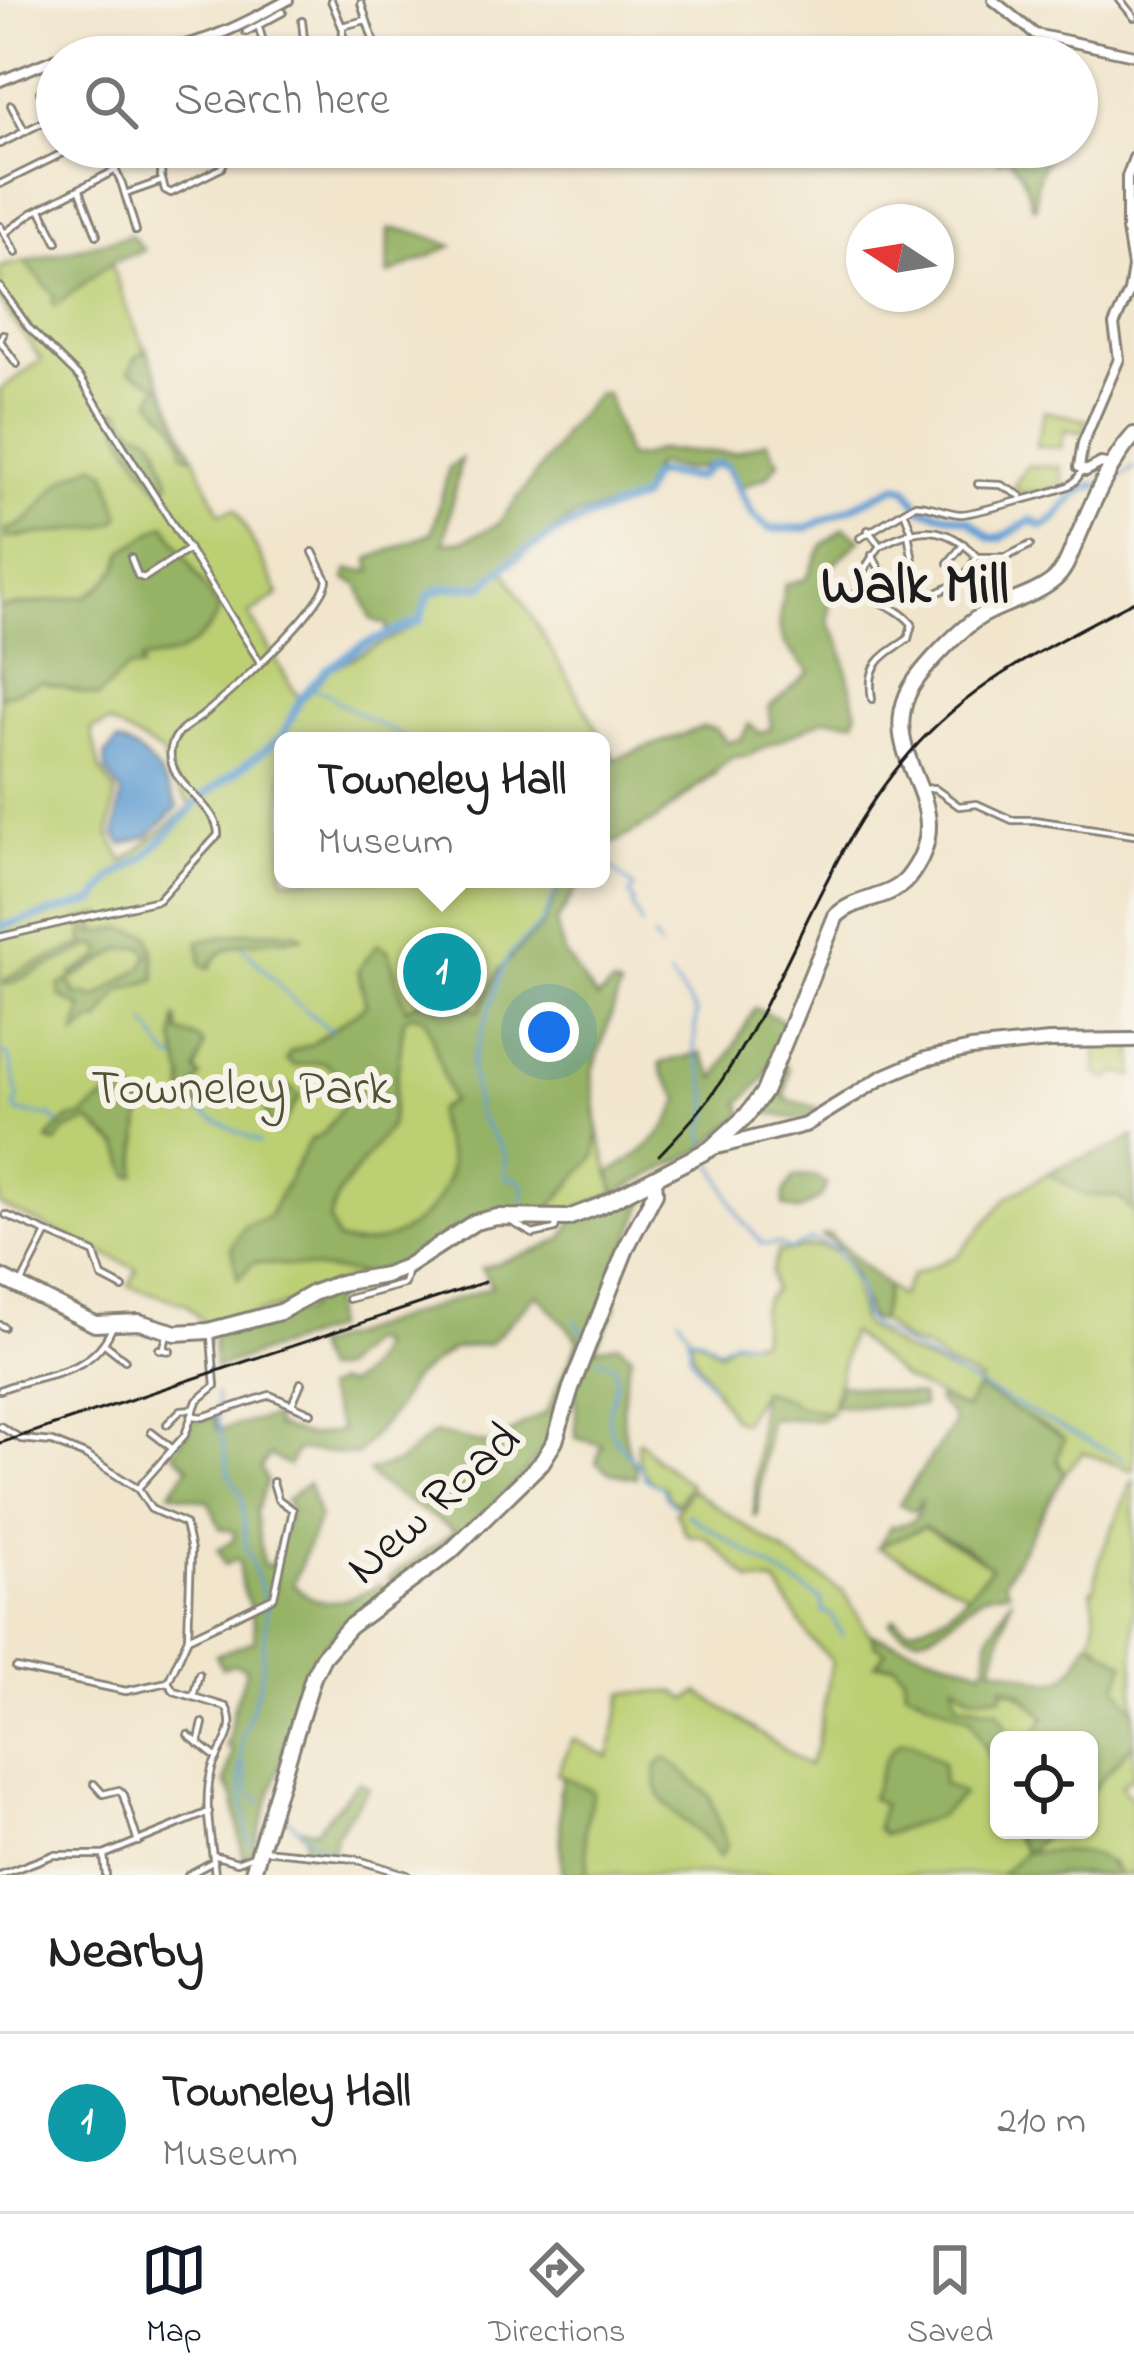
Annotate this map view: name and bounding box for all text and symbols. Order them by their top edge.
search box [36,36,1098,168]
icon: search [78,69,144,135]
text: Search here [174,69,390,135]
north arrow [846,204,954,312]
district label: Walk Mill [821,547,1009,630]
popup [274,732,610,888]
text: Towneley Hall [318,749,566,815]
text: Museum [318,815,453,872]
pin: 1 [403,927,481,1017]
your location [519,1002,579,1062]
park label: Towneley Park [91,1053,392,1128]
street label: New Road [330,1405,539,1605]
map controls [990,1731,1098,1839]
button: locate [990,1731,1098,1839]
text: Nearby [48,1916,204,1991]
text: Towneley Hall [162,2061,411,2127]
text: 1 [81,2094,93,2151]
text: 210 m [997,2094,1086,2151]
text: Museum [162,2127,298,2184]
tab: Map [141,2237,207,2357]
tab: Directions [488,2237,626,2357]
tab: Saved [907,2237,993,2357]

